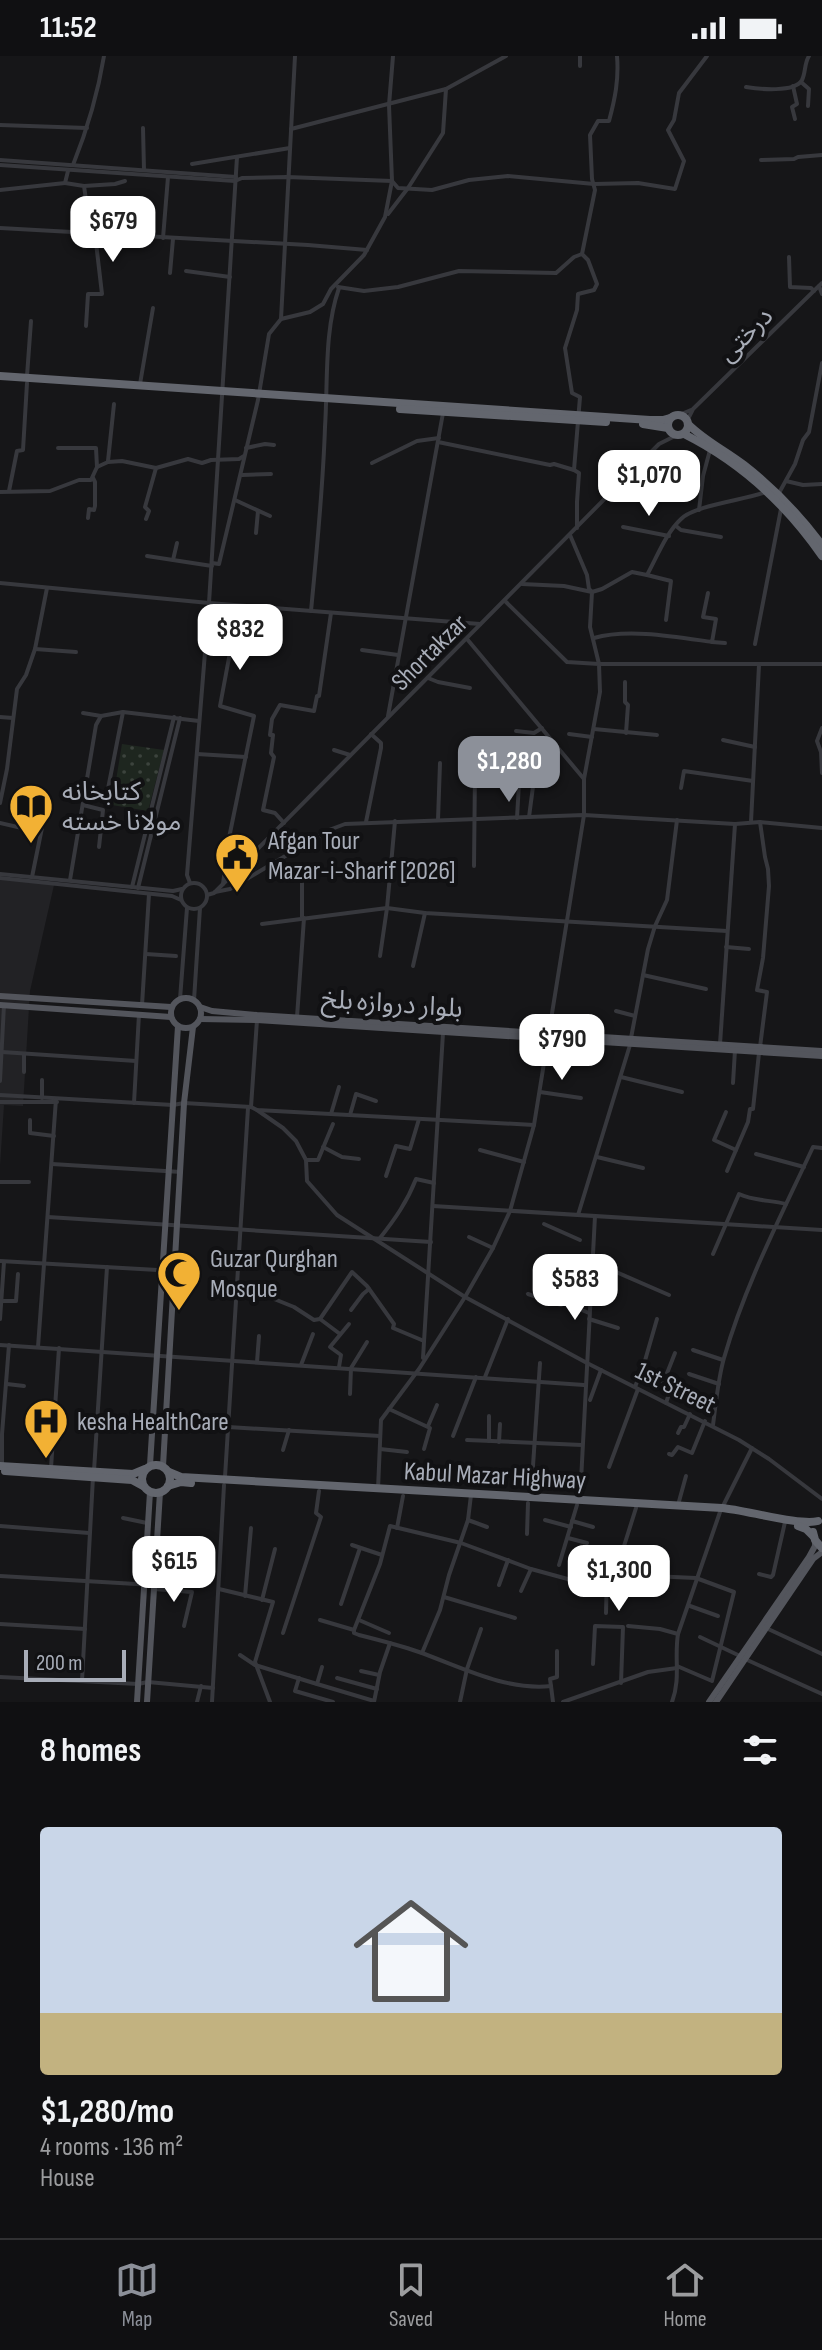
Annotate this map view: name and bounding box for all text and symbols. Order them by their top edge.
text: 11:52 [40,10,97,46]
pin: $679 [66,196,160,264]
text: $679 [88,206,138,237]
street label: درختی [712,301,780,369]
pin: $1,070 [584,450,714,518]
text: $1,070 [616,460,682,491]
pin: $832 [193,604,287,672]
street label: Shortakzar [385,608,475,698]
text: $832 [216,614,264,645]
pin: $1,280 [444,736,574,804]
text: $1,280 [476,746,542,777]
place label: کتابخانه مولانا خسته [62,777,182,838]
library icon: کتابخانه مولانا خسته [7,782,55,845]
place label: Afgan Tour Mazar-i-Sharif [2026] [267,826,455,887]
public building icon: Afgan Tour Mazar-i-Sharif [2026] [213,831,261,894]
street label: بلوار دروازه بلخ [320,984,464,1028]
pin: $790 [515,1014,609,1082]
text: $790 [537,1024,587,1055]
place label: Guzar Qurghan Mosque [210,1244,338,1305]
mosque icon: Guzar Qurghan Mosque [155,1249,203,1312]
pin: $583 [528,1254,622,1322]
text: $583 [551,1264,599,1295]
street label: 1st Street [630,1356,721,1421]
hospital icon: kesha HealthCare [22,1397,70,1460]
place label: kesha HealthCare [77,1407,229,1438]
street label: Kabul Mazar Highway [403,1456,587,1497]
pin: $615 [127,1536,221,1604]
pin: $1,300 [554,1545,684,1613]
text: $615 [150,1546,198,1577]
text: $1,300 [586,1555,652,1586]
scale bar [24,1646,126,1682]
text: 200 m [36,1650,82,1677]
icon: filters [738,1728,782,1772]
text: 8 homes [40,1730,141,1771]
icon: home [339,1879,483,2023]
text: $1,280/mo [40,2091,174,2132]
text: 4 rooms · 136 m² [40,2132,183,2163]
text: House [40,2163,95,2194]
tab: Map [115,2258,159,2333]
tab: Saved [389,2258,433,2333]
tab: Home [663,2258,707,2333]

